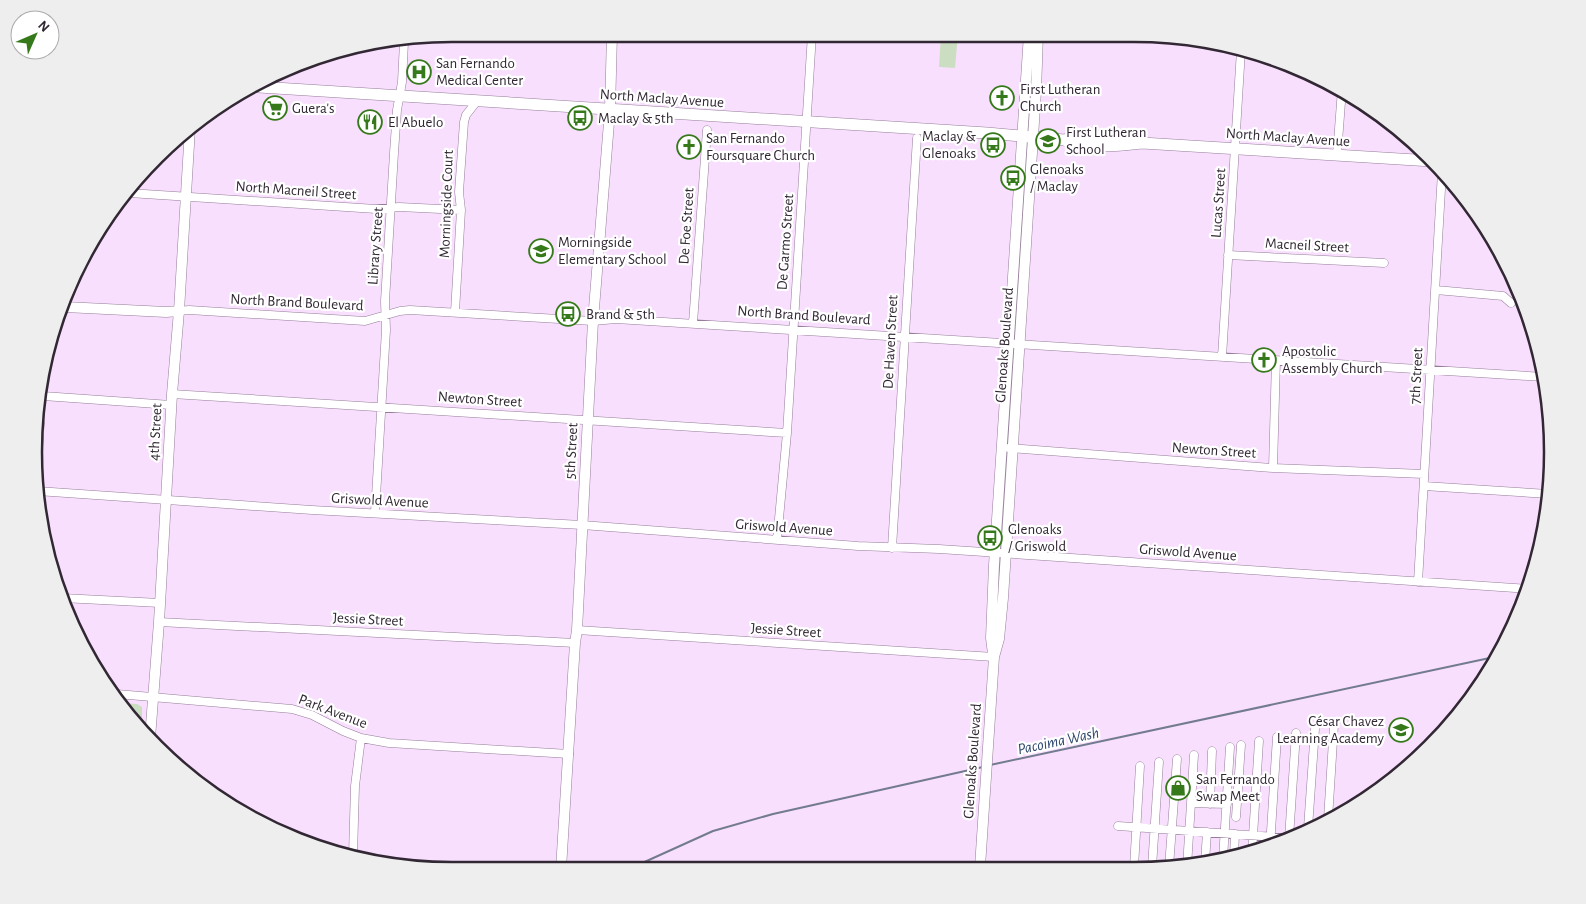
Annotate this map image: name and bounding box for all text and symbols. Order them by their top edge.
north arrow [10,10,60,60]
text: N [35,18,52,35]
place label: San Fernando Medical Center [436,56,523,88]
hospital icon: San Fernando Medical Center [406,59,432,85]
place label: First Lutheran Church [1020,82,1100,114]
church icon: First Lutheran Church [989,85,1015,111]
street label: North Maclay Avenue [599,87,725,110]
supermarket icon: Guera's [262,95,288,121]
place label: Guera's [292,101,335,116]
bus stop icon: Maclay & 5th [567,105,593,131]
restaurant icon: El Abuelo [357,109,383,135]
place label: Maclay & 5th [598,111,673,126]
place label: El Abuelo [388,115,443,130]
place label: First Lutheran School [1066,125,1146,157]
street label: North Maclay Avenue [1225,126,1351,149]
school or university icon: First Lutheran School [1035,128,1061,154]
place label: Maclay & Glenoaks [922,129,977,161]
place label: San Fernando Foursquare Church [706,131,815,163]
bus stop icon: Maclay & Glenoaks [980,132,1006,158]
church icon: San Fernando Foursquare Church [676,134,702,160]
street label: Morningside Court [437,149,456,258]
place label: Glenoaks / Maclay [1030,162,1084,194]
bus stop icon: Glenoaks / Maclay [1000,165,1026,191]
street label: Lucas Street [1209,168,1228,238]
street label: North Macneil Street [235,179,357,202]
street label: De Foe Street [676,187,697,265]
street label: De Garmo Street [775,193,796,291]
street label: Library Street [365,206,386,286]
place label: Morningside Elementary School [558,235,667,267]
street label: Macneil Street [1265,236,1350,255]
school or university icon: Morningside Elementary School [528,238,554,264]
street label: Glenoaks Boulevard [993,287,1016,403]
street label: North Brand Boulevard [230,292,364,313]
street label: De Haven Street [881,294,900,390]
bus stop icon: Brand & 5th [555,301,581,327]
street label: North Brand Boulevard [737,303,871,328]
place label: Brand & 5th [586,307,655,322]
place label: Apostolic Assembly Church [1282,344,1382,376]
church icon: Apostolic Assembly Church [1251,347,1277,373]
street label: 7th Street [1408,347,1425,405]
street label: Newton Street [437,389,523,410]
street label: 4th Street [147,403,165,461]
street label: 5th Street [563,422,580,480]
street label: Newton Street [1171,440,1257,461]
street label: Griswold Avenue [331,490,429,511]
street label: Griswold Avenue [735,517,833,538]
place label: Glenoaks / Griswold [1008,522,1066,554]
bus stop icon: Glenoaks / Griswold [977,525,1003,551]
street label: Griswold Avenue [1139,542,1237,563]
street label: Jessie Street [332,610,404,629]
street label: Jessie Street [750,621,822,640]
street label: Park Avenue [296,692,369,731]
street label: Glenoaks Boulevard [961,703,984,819]
place label: César Chavez Learning Academy [1277,714,1385,746]
school or university icon: César Chavez Learning Academy [1388,717,1414,743]
water label: Pacoima Wash [1016,725,1100,757]
place label: San Fernando Swap Meet [1196,772,1275,804]
shop icon: San Fernando Swap Meet [1165,775,1191,801]

